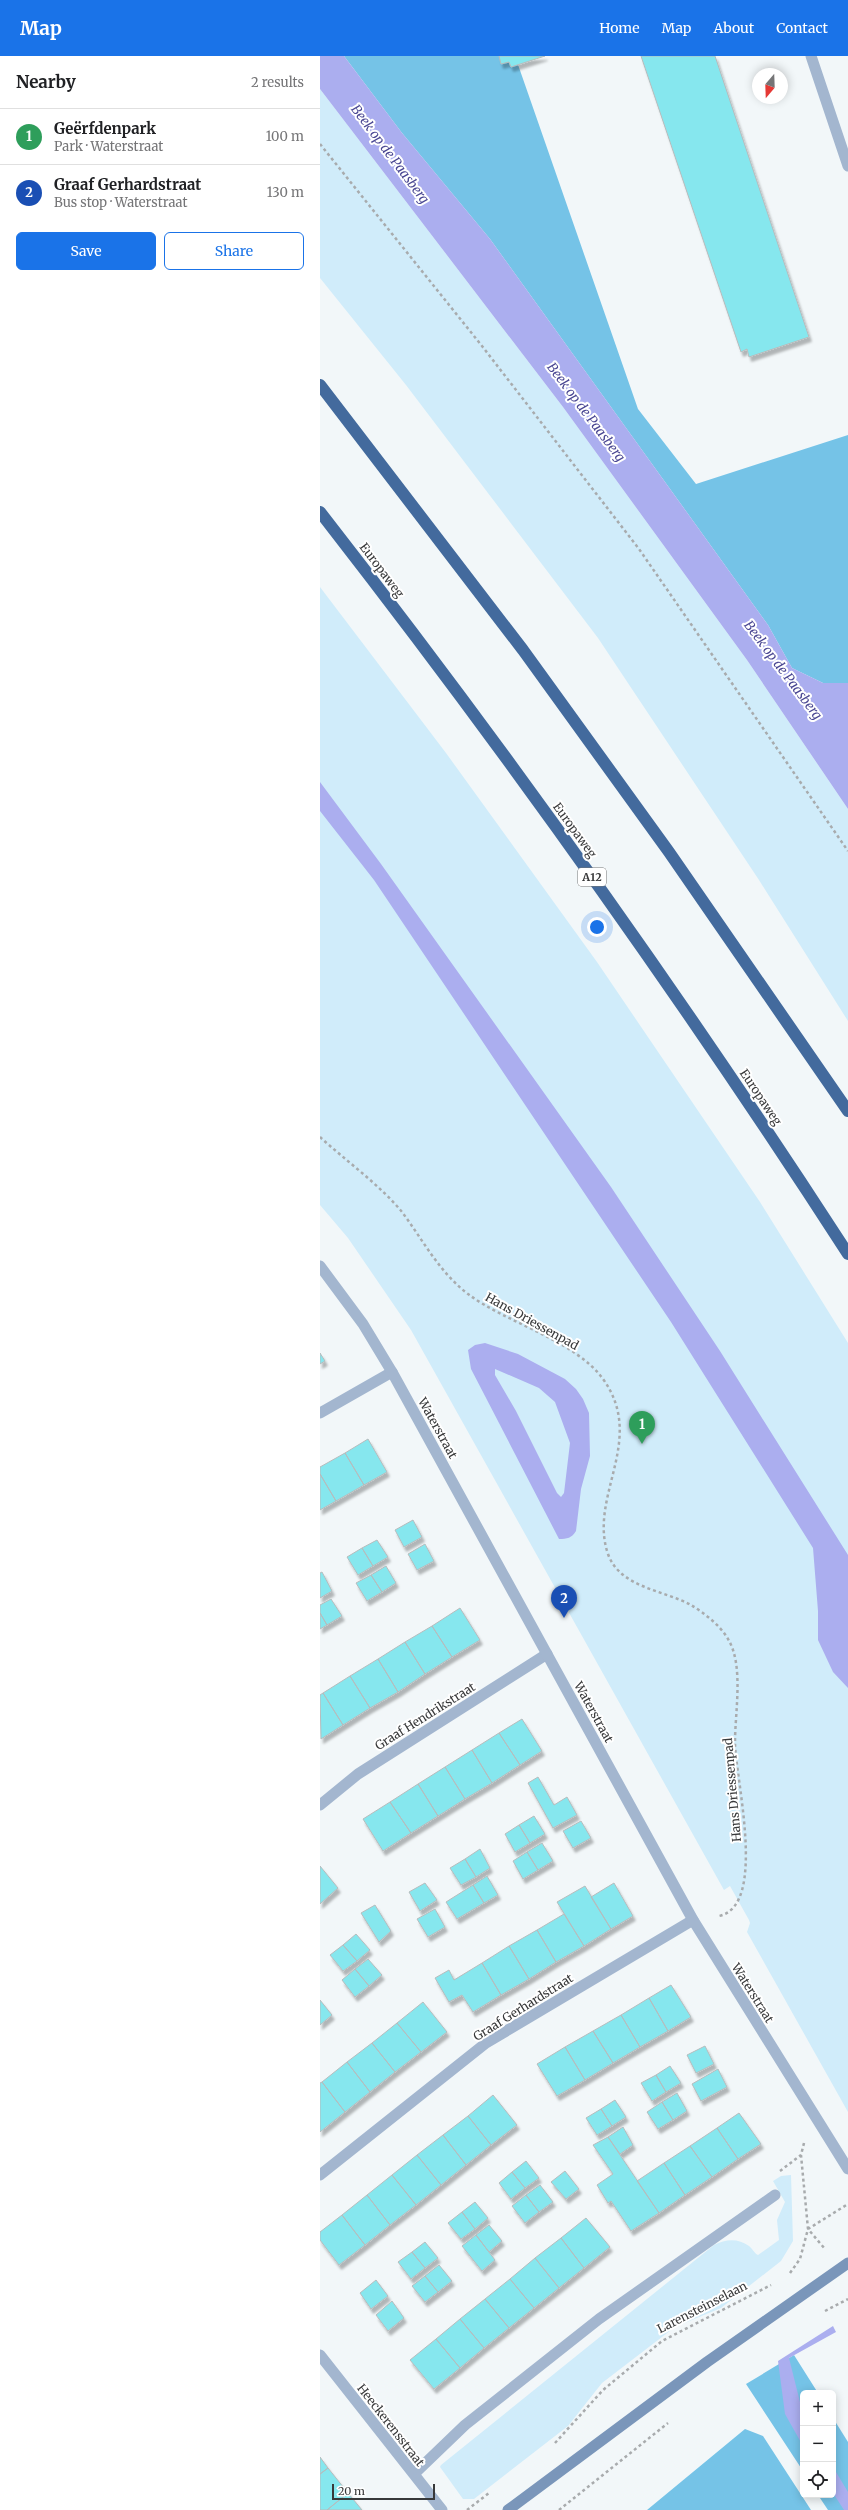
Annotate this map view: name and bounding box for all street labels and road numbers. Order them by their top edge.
street label: Europaweg [357,540,408,601]
street label: Europaweg [550,799,600,861]
road number: A12 [578,868,606,886]
street label: Europaweg [737,1066,786,1129]
street label: Hans Driessenpad [483,1289,581,1353]
street label: Waterstraat [415,1394,461,1461]
street label: Waterstraat [571,1678,617,1745]
street label: Graaf Hendrikstraat [372,1679,478,1753]
street label: Hans Driessenpad [720,1737,744,1843]
street label: Waterstraat [728,1960,777,2026]
street label: Graaf Gerhardstraat [470,1970,576,2044]
street label: Larensteinselaan [655,2278,749,2336]
street label: Heeckerensstraat [354,2381,428,2469]

